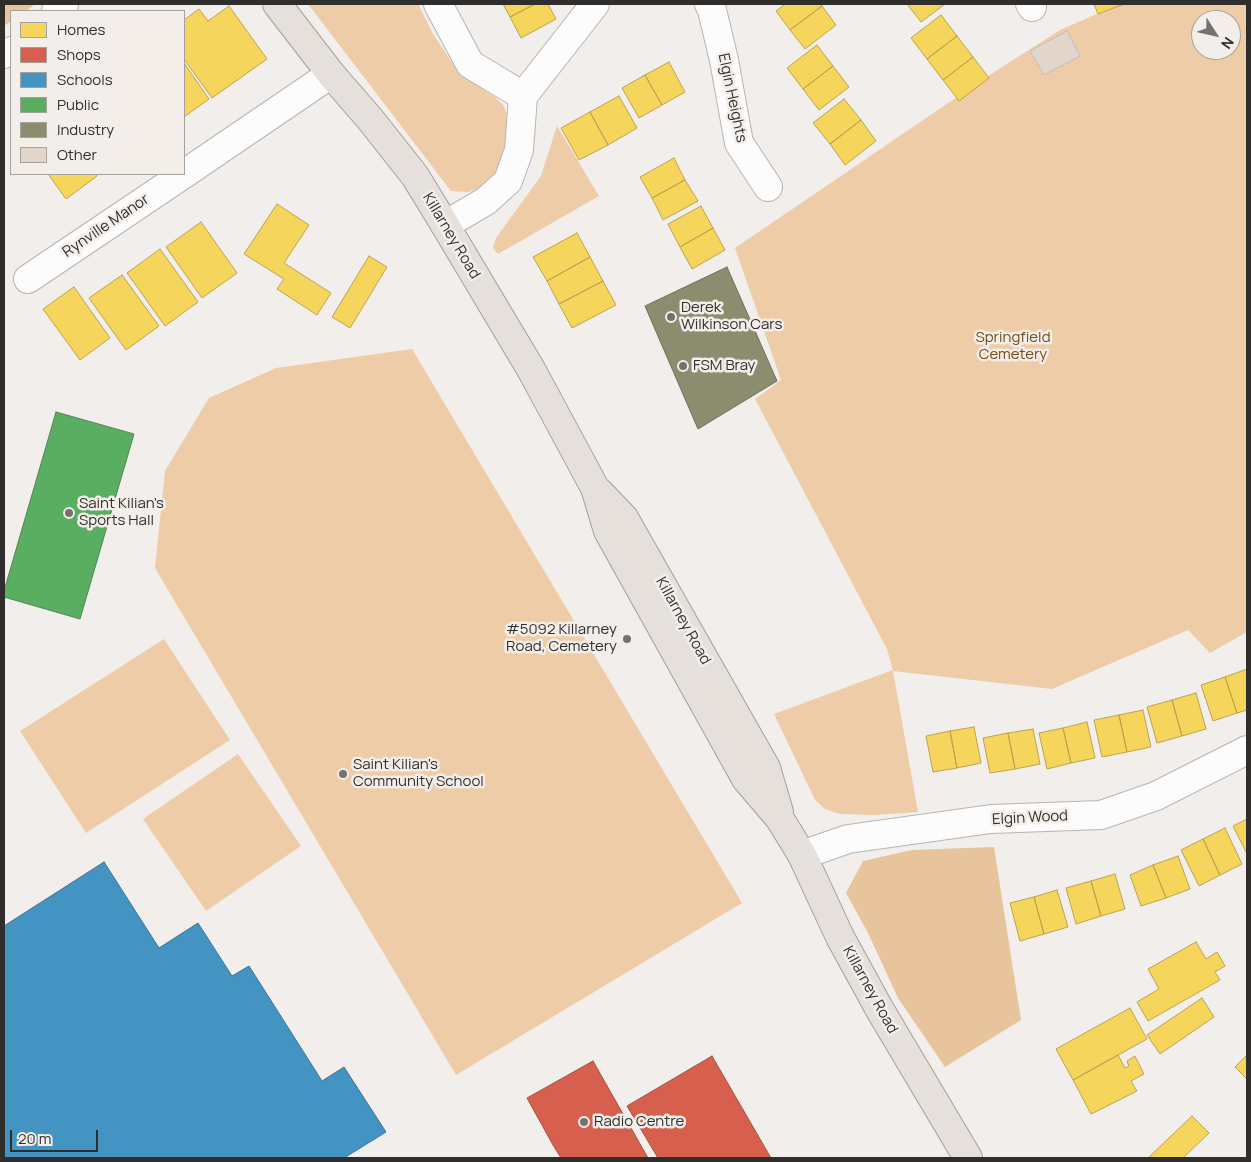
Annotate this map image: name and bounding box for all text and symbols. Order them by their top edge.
legend [10,10,185,175]
north arrow [1191,10,1241,60]
text: Homes [57,19,105,40]
text: N [1217,34,1239,53]
text: Shops [57,44,101,65]
street label: Elgin Heights [714,52,750,144]
text: Schools [57,69,113,90]
text: Public [57,94,99,115]
text: Industry [57,119,114,140]
text: Other [57,144,97,165]
street label: Killarney Road [418,190,484,282]
street label: Rynville Manor [59,191,153,261]
place label: Derek Wilkinson Cars [681,299,782,334]
marker: Derek Wilkinson Cars [665,311,677,323]
park label: Springfield Cemetery [975,329,1051,364]
place label: FSM Bray [693,357,756,375]
marker: FSM Bray [677,360,689,372]
place label: Saint Kilian's Sports Hall [79,495,164,530]
marker: Saint Kilian's Sports Hall [63,507,75,519]
street label: Killarney Road [652,574,714,668]
place label: #5092 Killarney Road, Cemetery [506,621,617,656]
marker: #5092 Killarney Road, Cemetery [621,633,633,645]
place label: Saint Kilian's Community School [353,756,484,791]
marker: Saint Kilian's Community School [337,768,349,780]
street label: Elgin Wood [992,807,1068,829]
street label: Killarney Road [839,943,901,1037]
place label: Radio Centre [594,1113,684,1131]
marker: Radio Centre [578,1116,590,1128]
scale bar [12,1120,100,1152]
text: 20 m [18,1128,51,1149]

